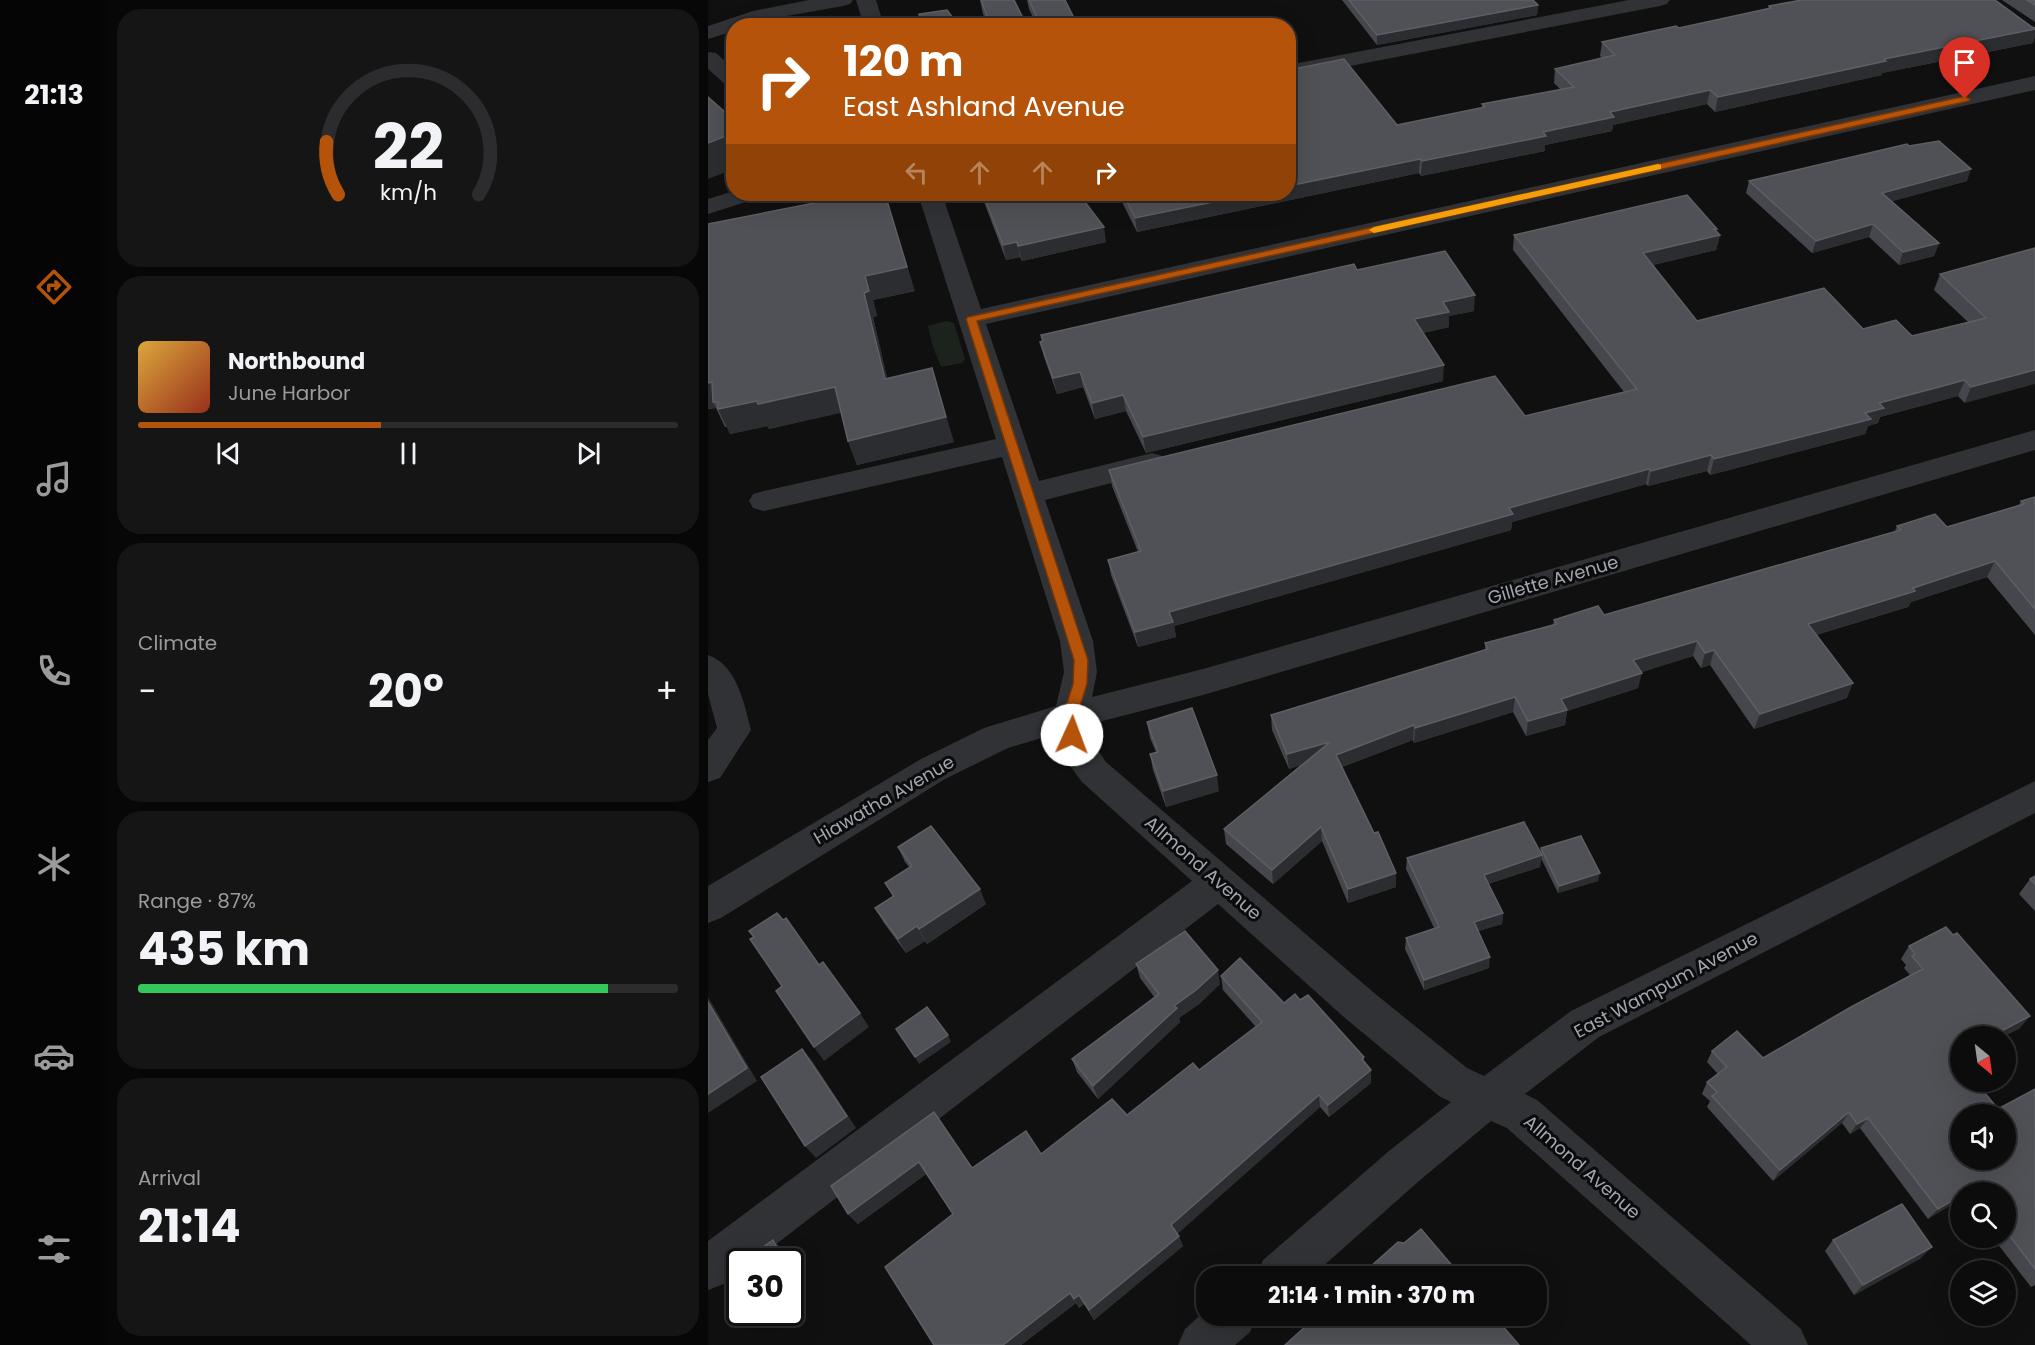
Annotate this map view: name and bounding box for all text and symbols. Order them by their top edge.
text: 120 m [843,32,964,91]
pin [1939,37,1990,99]
icon: right [744,42,822,120]
icon: arrive [1948,46,1981,79]
text: 21:13 [24,76,84,113]
text: East Ashland Avenue [843,88,1125,125]
text: 22 [372,103,444,191]
icon: left [900,156,933,189]
icon: ahead [963,156,996,189]
icon: ahead [1026,156,1059,189]
icon: right [1089,156,1122,189]
text: km/h [379,177,437,208]
icon: directions [33,266,75,308]
text: Northbound [228,346,365,377]
text: June Harbor [228,379,351,407]
icon: previous [212,437,245,470]
icon: pause [392,437,425,470]
icon: next [572,437,605,470]
icon: music [33,458,75,500]
street label: Gillette Avenue [1484,549,1621,610]
text: Climate [138,629,217,657]
icon: phone [33,650,75,692]
text: 20° [368,660,444,723]
text: − [138,668,156,715]
text: + [655,668,678,715]
position arrow [1040,703,1104,767]
street label: Hiawatha Avenue [809,749,959,850]
street label: Allmond Avenue [1140,810,1267,925]
icon: climate [33,843,75,885]
text: Range · 87% [138,887,256,915]
text: 435 km [138,918,310,981]
street label: East Wampum Avenue [1569,925,1762,1044]
north arrow [1950,1026,2016,1092]
map controls [1950,1026,2016,1326]
icon: car [33,1035,75,1077]
button: sound [1950,1104,2016,1170]
street label: Allmond Avenue [1519,1109,1646,1224]
text: Arrival [138,1164,201,1192]
button: search [1950,1182,2016,1248]
text: 21:14 [138,1195,241,1258]
icon: filters [33,1228,75,1270]
speed limit sign: 30 [726,1248,804,1326]
button: layers [1950,1260,2016,1326]
text: 21:14 · 1 min · 370 m [1268,1280,1475,1311]

